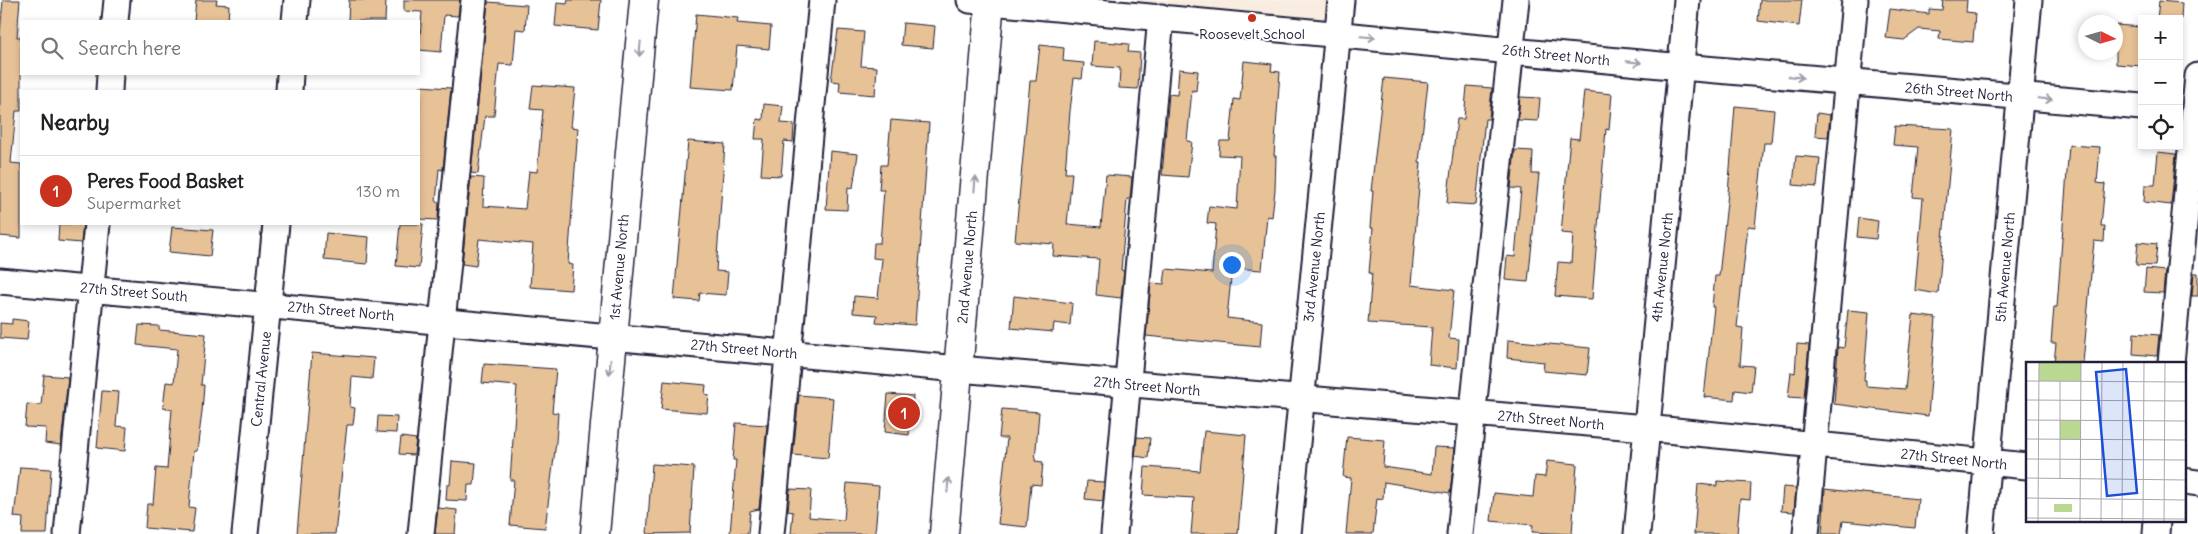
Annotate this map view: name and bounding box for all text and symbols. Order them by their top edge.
marker: Roosevelt School [1246,12,1258,24]
north arrow [2078,15,2123,60]
map controls [2138,15,2183,150]
button: + [2138,15,2183,60]
search box [20,20,420,75]
place label: Roosevelt School [1199,25,1305,43]
one-way arrow [1359,32,1375,41]
icon: search [38,34,66,62]
text: Search here [78,36,181,60]
one-way arrow [635,40,644,56]
street label: 26th Street North [1501,40,1611,70]
one-way arrow [1626,57,1642,67]
button: − [2138,60,2183,105]
one-way arrow [1787,72,1803,82]
street label: 26th Street North [1904,78,2014,106]
one-way arrow [2036,94,2052,104]
button: locate [2138,105,2183,150]
text: Nearby [40,109,110,136]
text: Peres Food Basket [87,169,244,193]
one-way arrow [970,176,979,192]
text: 1 [53,181,59,201]
text: 130 m [356,181,400,201]
text: Supermarket [87,193,181,213]
street label: 2nd Avenue North [953,210,981,324]
street label: 3rd Avenue North [1299,211,1329,323]
street label: 4th Avenue North [1647,211,1677,323]
street label: 5th Avenue North [1991,211,2019,323]
street label: 1st Avenue North [605,213,633,321]
your location [1219,252,1245,278]
street label: 27th Street South [79,278,189,306]
street label: 27th Street North [287,297,395,325]
street label: Central Avenue [247,330,275,428]
street label: 27th Street North [690,335,798,363]
one-way arrow [605,359,615,375]
inset map [2026,362,2186,522]
street label: 27th Street North [1093,372,1201,400]
pin: 1 [888,394,920,432]
street label: 27th Street North [1497,406,1605,434]
street label: 27th Street North [1900,444,2008,474]
one-way arrow [944,478,953,494]

